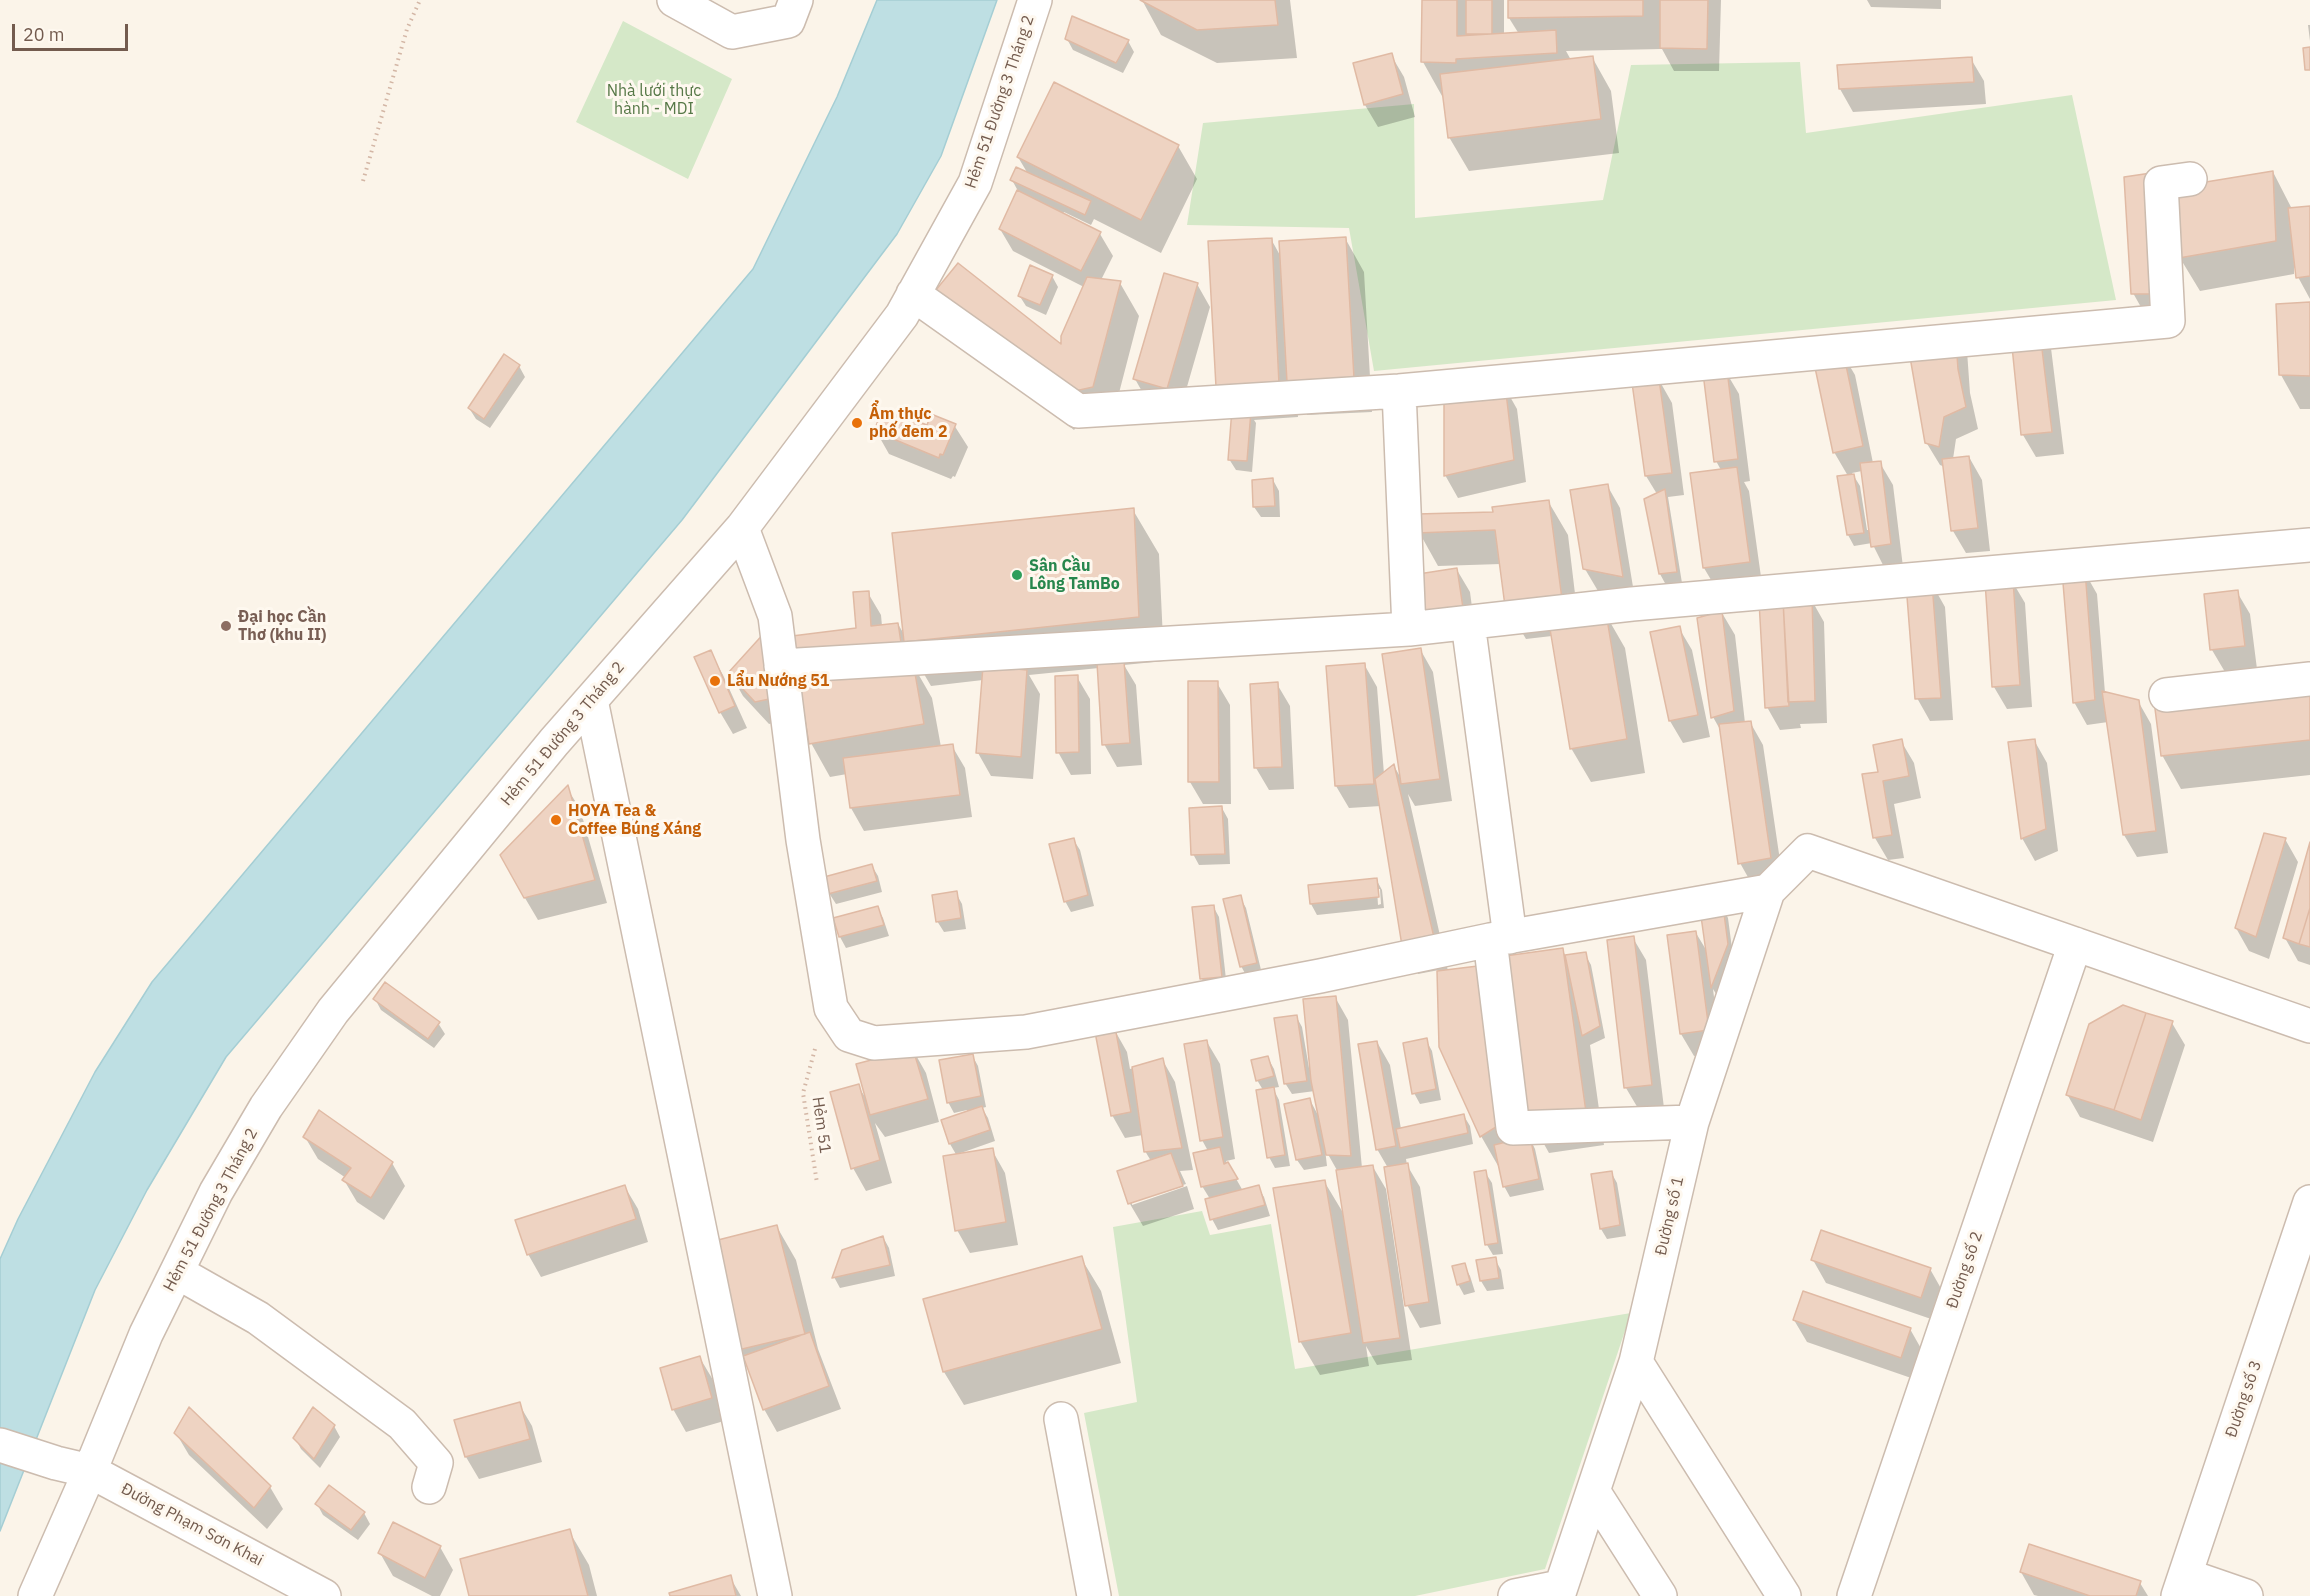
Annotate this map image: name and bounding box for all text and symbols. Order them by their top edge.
scale bar [15,12,130,50]
street label: Hẻm 51 Đường 3 Tháng 2 [961,13,1039,191]
text: 20 m [23,23,65,46]
park label: Nhà lưới thực hành - MDI [607,81,701,119]
place label: Ẩm thực phố đem 2 [869,404,948,442]
marker: Ẩm thực phố đem 2 [850,416,864,430]
place label: Sân Cầu Lông TamBo [1029,556,1120,594]
marker: Sân Cầu Lông TamBo [1010,568,1024,582]
place label: Đại học Cần Thơ (khu II) [238,607,326,645]
marker: Đại học Cần Thơ (khu II) [219,619,233,633]
street label: Hẻm 51 Đường 3 Tháng 2 [497,658,629,810]
place label: Lẩu Nướng 51 [727,671,829,691]
marker: Lẩu Nướng 51 [708,674,722,688]
place label: HOYA Tea & Coffee Búng Xáng [568,801,701,839]
marker: HOYA Tea & Coffee Búng Xáng [549,813,563,827]
street label: Hẻm 51 [808,1095,834,1155]
street label: Hẻm 51 Đường 3 Tháng 2 [160,1125,262,1295]
street label: Đường số 1 [1652,1175,1688,1257]
street label: Đường số 2 [1943,1229,1987,1311]
street label: Đường số 3 [2222,1358,2266,1440]
street label: Đường Phạm Sơn Khai [118,1479,266,1571]

